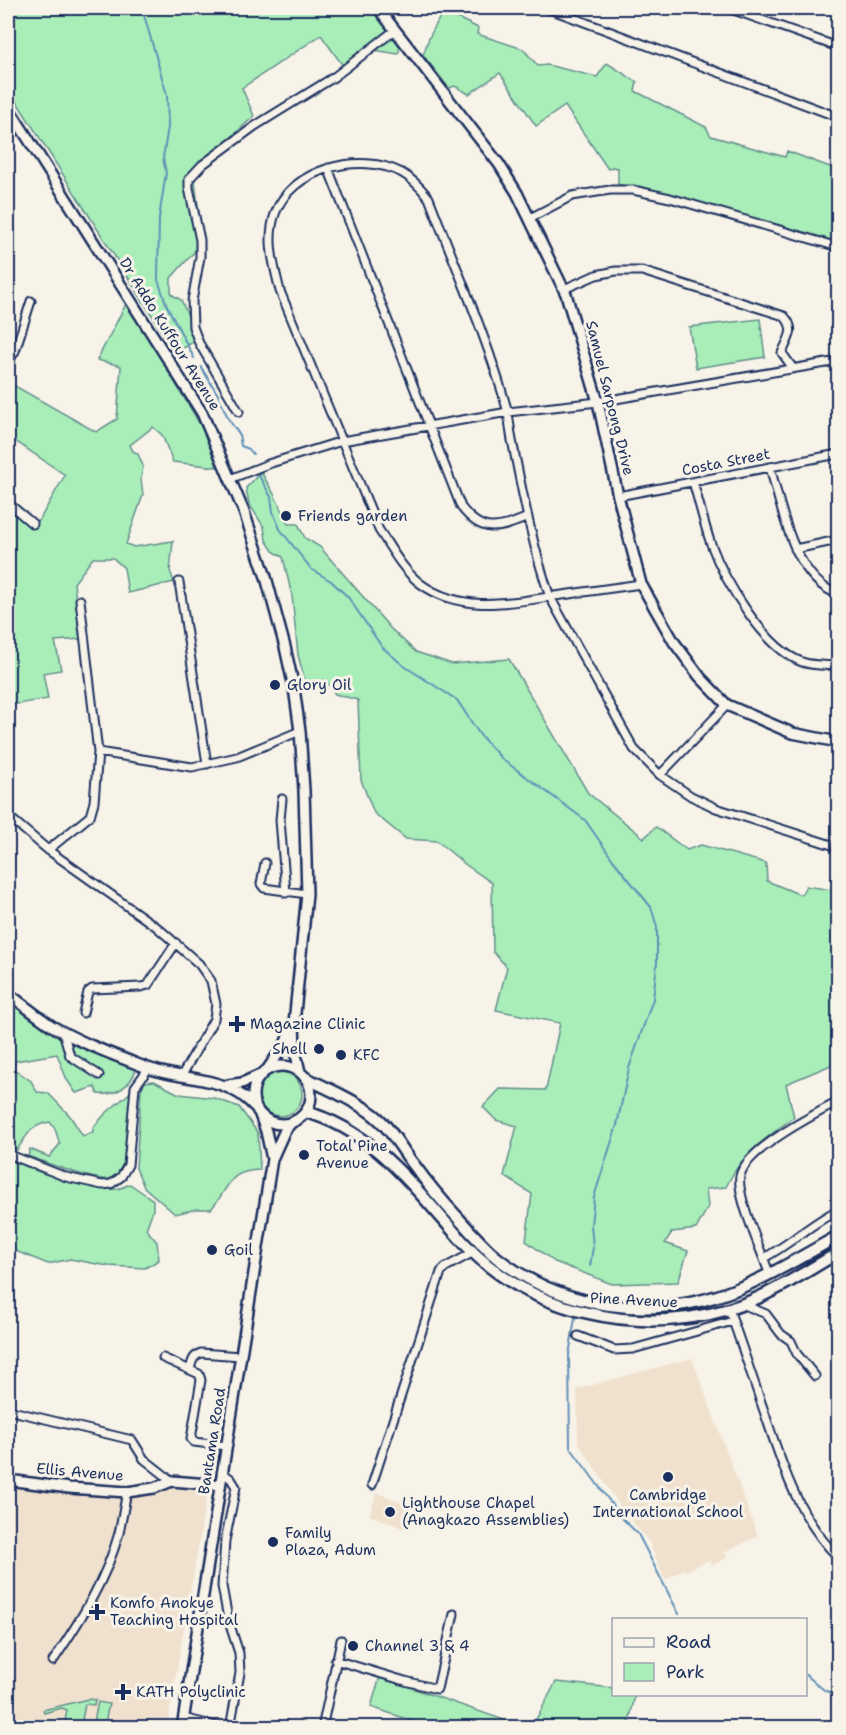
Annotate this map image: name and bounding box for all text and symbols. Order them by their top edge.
street label: Dr Addo Kuffour Avenue [115,254,225,414]
street label: Samuel Sarpong Drive [581,319,639,477]
street label: Costa Street [680,444,772,480]
place label: Friends garden [298,506,407,526]
marker: Friends garden [279,509,293,523]
place label: Glory Oil [287,675,352,695]
marker: Glory Oil [268,678,282,692]
place label: Magazine Clinic [250,1014,366,1034]
marker: Magazine Clinic [228,1015,246,1033]
place label: Shell [272,1039,307,1059]
marker: Shell [312,1042,326,1056]
place label: KFC [353,1045,380,1065]
marker: KFC [334,1048,348,1062]
place label: Total Pine Avenue [316,1136,388,1173]
marker: Total Pine Avenue [297,1148,311,1162]
place label: Goil [224,1240,253,1260]
marker: Goil [205,1243,219,1257]
street label: Pine Avenue [589,1288,679,1312]
street label: Bantama Road [194,1386,230,1496]
street label: Ellis Avenue [36,1458,124,1486]
marker: Cambridge International School [661,1470,675,1484]
place label: Cambridge International School [593,1485,744,1522]
place label: Lighthouse Chapel (Anagkazo Assemblies) [402,1493,569,1530]
marker: Lighthouse Chapel (Anagkazo Assemblies) [383,1505,397,1519]
place label: Family Plaza, Adum [285,1523,376,1560]
marker: Family Plaza, Adum [266,1535,280,1549]
place label: Komfo Anokye Teaching Hospital [110,1593,239,1630]
marker: Komfo Anokye Teaching Hospital [88,1603,106,1621]
legend [612,1618,807,1696]
text: Road [666,1630,711,1654]
place label: Channel 3 & 4 [365,1636,469,1656]
marker: Channel 3 & 4 [346,1639,360,1653]
text: Park [666,1660,705,1684]
place label: KATH Polyclinic [136,1682,246,1702]
marker: KATH Polyclinic [114,1683,132,1701]

